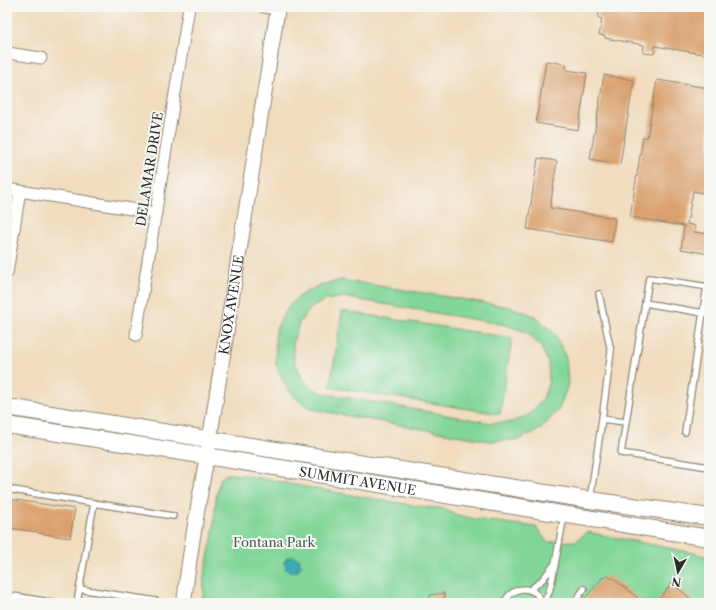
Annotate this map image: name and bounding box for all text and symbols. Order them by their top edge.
street label: DELAMAR DRIVE [132,111,166,227]
street label: KNOX AVENUE [215,254,247,356]
street label: SUMMIT AVENUE [298,463,417,498]
park label: Fontana Park [233,534,315,550]
north arrow [658,552,698,592]
text: N [670,574,682,590]

